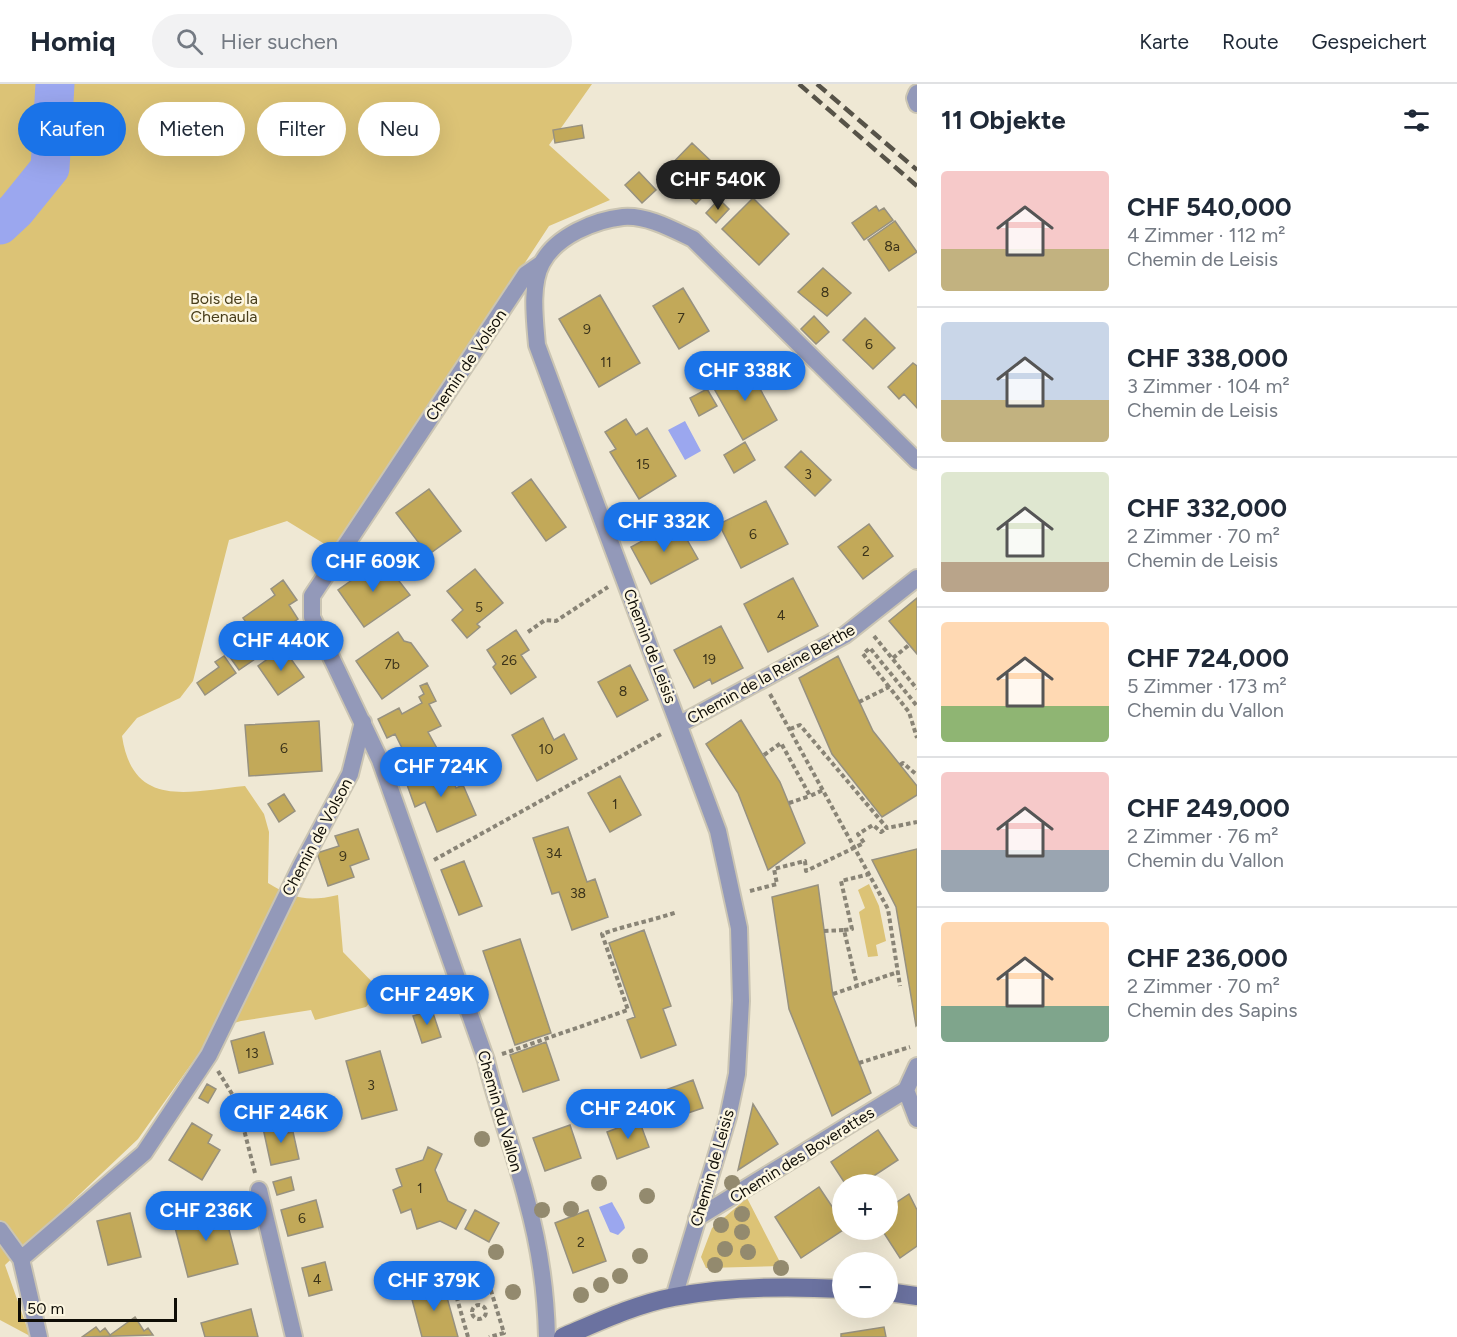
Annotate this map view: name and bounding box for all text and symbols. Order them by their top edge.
search box [152,14,572,68]
text: Homiq [30,24,116,58]
icon: search [173,25,206,58]
text: Hier suchen [221,28,338,55]
text: Karte [1139,29,1189,54]
text: Route [1222,29,1278,54]
text: Gespeichert [1311,29,1427,54]
chip: Kaufen [18,102,126,156]
chip: Mieten [138,102,245,156]
chip: Filter [257,102,346,156]
chip: Neu [358,102,440,156]
text: 11 Objekte [941,104,1066,136]
icon: filters [1400,104,1433,137]
pin: CHF 540K [656,160,780,211]
text: CHF 540K [670,167,766,191]
text: CHF 540,000 [1127,191,1292,223]
icon: home [989,195,1061,267]
text: 4 Zimmer · 112 m² [1127,223,1285,247]
house number: 8a [884,238,900,255]
text: Chemin de Leisis [1127,247,1278,271]
house number: 8 [821,284,829,301]
park label: Bois de la Chenaula [190,289,258,326]
street label: Chemin de Volson [422,306,510,424]
house number: 7 [677,310,685,327]
house number: 9 [583,321,591,338]
house number: 6 [865,336,873,353]
text: CHF 338,000 [1127,342,1288,374]
icon: home [989,346,1061,418]
pin: CHF 338K [683,351,807,402]
house number: 11 [600,354,612,371]
text: CHF 338K [698,358,792,382]
text: 3 Zimmer · 104 m² [1127,374,1290,398]
text: Chemin de Leisis [1127,398,1278,422]
house number: 15 [636,456,650,473]
house number: 3 [804,466,812,483]
text: CHF 332,000 [1127,492,1287,524]
icon: home [989,496,1061,568]
pin: CHF 332K [602,502,726,553]
text: CHF 332K [618,509,710,533]
text: 2 Zimmer · 70 m² [1127,524,1280,548]
house number: 6 [749,526,757,543]
pin: CHF 609K [311,542,435,593]
house number: 2 [862,543,870,560]
text: Chemin de Leisis [1127,548,1278,572]
text: CHF 609K [326,549,420,573]
street label: Chemin de Leisis [619,586,681,706]
house number: 5 [475,599,483,616]
house number: 4 [777,607,786,624]
street label: Chemin de la Reine Berthe [684,620,858,728]
pin: CHF 440K [219,621,343,672]
text: CHF 440K [233,628,329,652]
text: CHF 724,000 [1127,642,1289,674]
icon: home [989,646,1061,718]
house number: 19 [702,651,716,668]
house number: 26 [501,652,517,669]
house number: 7b [384,656,400,673]
text: 5 Zimmer · 173 m² [1127,674,1287,698]
house number: 8 [619,683,627,700]
text: Chemin du Vallon [1127,698,1284,722]
house number: 6 [280,740,288,757]
house number: 10 [539,741,553,758]
pin: CHF 724K [379,747,503,798]
text: CHF 724K [394,754,488,778]
street label: Chemin de Volson [278,775,356,899]
text: CHF 249,000 [1127,792,1290,824]
house number: 1 [612,796,618,813]
icon: home [989,796,1061,868]
text: 2 Zimmer · 76 m² [1127,824,1279,848]
house number: 34 [546,845,562,862]
house number: 9 [339,848,347,865]
text: Chemin du Vallon [1127,848,1284,872]
house number: 38 [570,885,586,902]
text: CHF 236,000 [1127,942,1288,974]
icon: home [989,946,1061,1018]
text: 2 Zimmer · 70 m² [1127,974,1280,998]
pin: CHF 249K [365,975,489,1026]
text: CHF 249K [380,982,474,1006]
text: Chemin des Sapins [1127,998,1298,1022]
house number: 13 [245,1045,259,1062]
street label: Chemin du Vallon [474,1048,526,1174]
house number: 3 [367,1077,375,1094]
pin: CHF 240K [566,1089,690,1140]
pin: CHF 246K [219,1093,343,1144]
text: CHF 240K [580,1096,676,1120]
text: CHF 246K [234,1100,328,1124]
street label: Chemin des Boverattes [726,1103,878,1207]
street label: Chemin de Leisis [686,1107,738,1229]
map controls [832,1174,898,1318]
button: + [832,1174,898,1240]
house number: 1 [417,1180,423,1197]
pin: CHF 236K [144,1191,268,1242]
text: CHF 236K [160,1198,252,1222]
house number: 6 [298,1210,306,1227]
house number: 2 [577,1234,585,1251]
button: − [832,1252,898,1318]
pin: CHF 379K [372,1261,496,1312]
text: CHF 379K [388,1268,480,1292]
house number: 4 [313,1271,322,1288]
scale bar [18,1295,177,1322]
text: 50 m [27,1299,64,1318]

